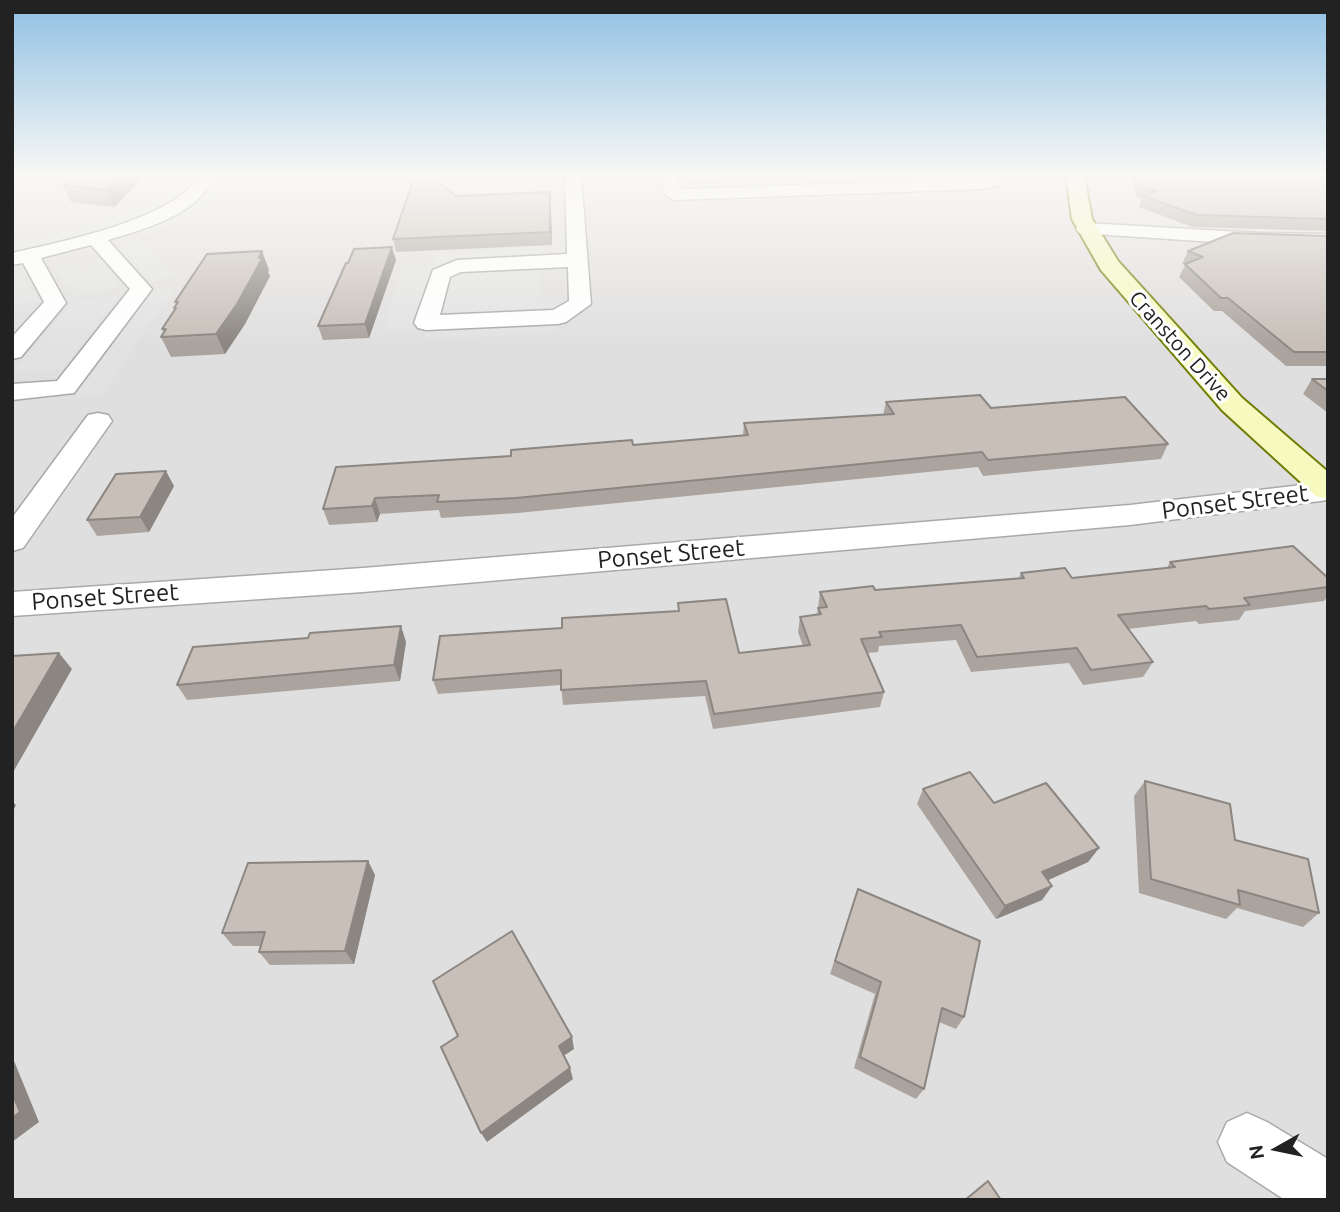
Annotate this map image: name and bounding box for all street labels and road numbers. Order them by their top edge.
street label: Cranston Drive [1124,286,1236,406]
street label: Ponset Street [1160,479,1310,525]
street label: Ponset Street [596,533,746,575]
street label: Ponset Street [30,577,180,617]

